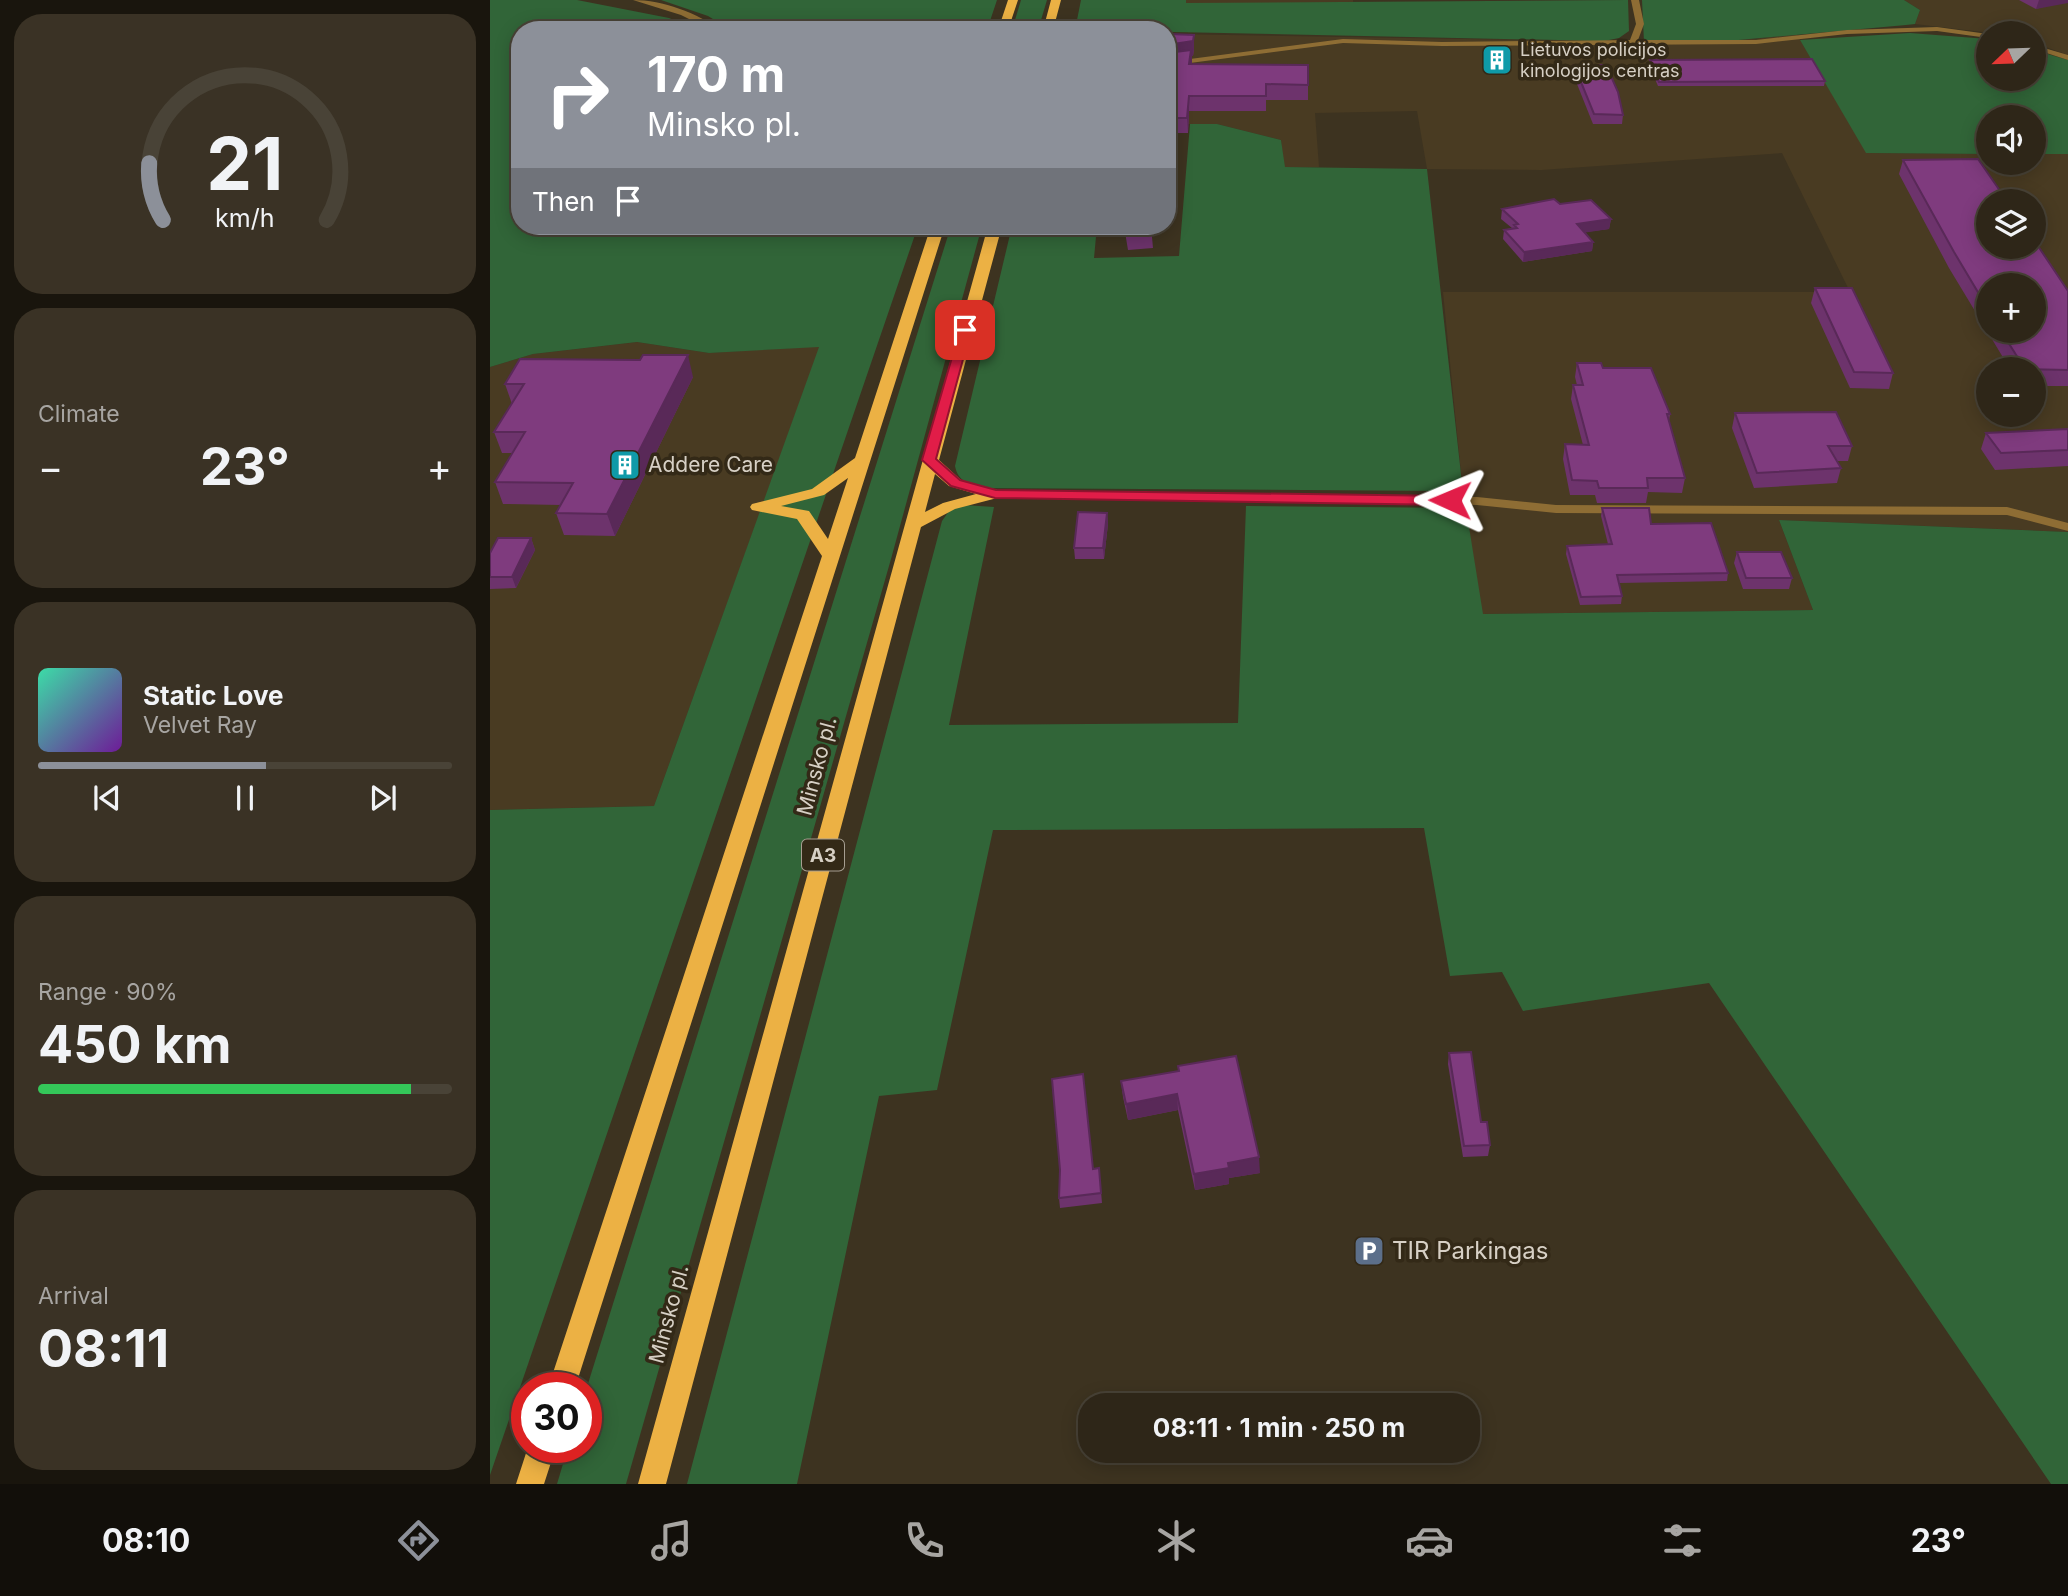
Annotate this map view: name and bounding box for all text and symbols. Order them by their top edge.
north arrow [1976,21,2046,91]
map controls [1976,21,2046,427]
place label: Lietuvos policijos kinologijos centras [1520,39,1680,81]
building icon: Lietuvos policijos kinologijos centras [1480,43,1514,77]
text: 170 m [647,45,785,104]
icon: right [532,49,623,140]
text: Minsko pl. [647,105,801,144]
button: sound [1976,105,2046,175]
text: 21 [206,119,284,208]
icon: arrive [609,182,647,220]
text: Then [532,186,595,217]
button: layers [1976,189,2046,259]
text: km/h [215,203,275,233]
button: + [1976,273,2046,343]
pin [935,300,995,360]
icon: arrive [946,311,984,349]
button: − [1976,357,2046,427]
text: Climate [38,400,120,428]
text: 23° [200,435,290,498]
text: − [38,444,63,490]
text: + [427,444,452,490]
building icon: Addere Care [608,448,642,482]
place label: Addere Care [648,452,773,477]
position arrow [1413,463,1487,537]
text: Static Love [143,680,284,711]
text: Velvet Ray [143,711,257,739]
street label: Minsko pl. [791,714,842,818]
icon: previous [88,779,126,817]
icon: pause [226,779,264,817]
icon: next [364,779,402,817]
road number: A3 [802,840,844,870]
text: Range · 90% [38,978,178,1006]
text: 450 km [38,1013,231,1076]
parking icon: TIR Parkingas [1352,1234,1386,1268]
place label: TIR Parkingas [1392,1236,1548,1265]
street label: Minsko pl. [643,1262,694,1366]
text: Arrival [38,1282,109,1310]
text: 08:11 [38,1317,169,1380]
speed limit sign: 30 [511,1372,602,1463]
text: 08:11 · 1 min · 250 m [1153,1412,1405,1443]
icon: directions [394,1516,443,1565]
icon: music [647,1516,696,1565]
icon: phone [900,1516,949,1565]
icon: climate [1152,1516,1201,1565]
icon: car [1405,1516,1454,1565]
icon: filters [1658,1516,1707,1565]
text: 08:10 [102,1521,190,1560]
text: 23° [1911,1521,1966,1560]

